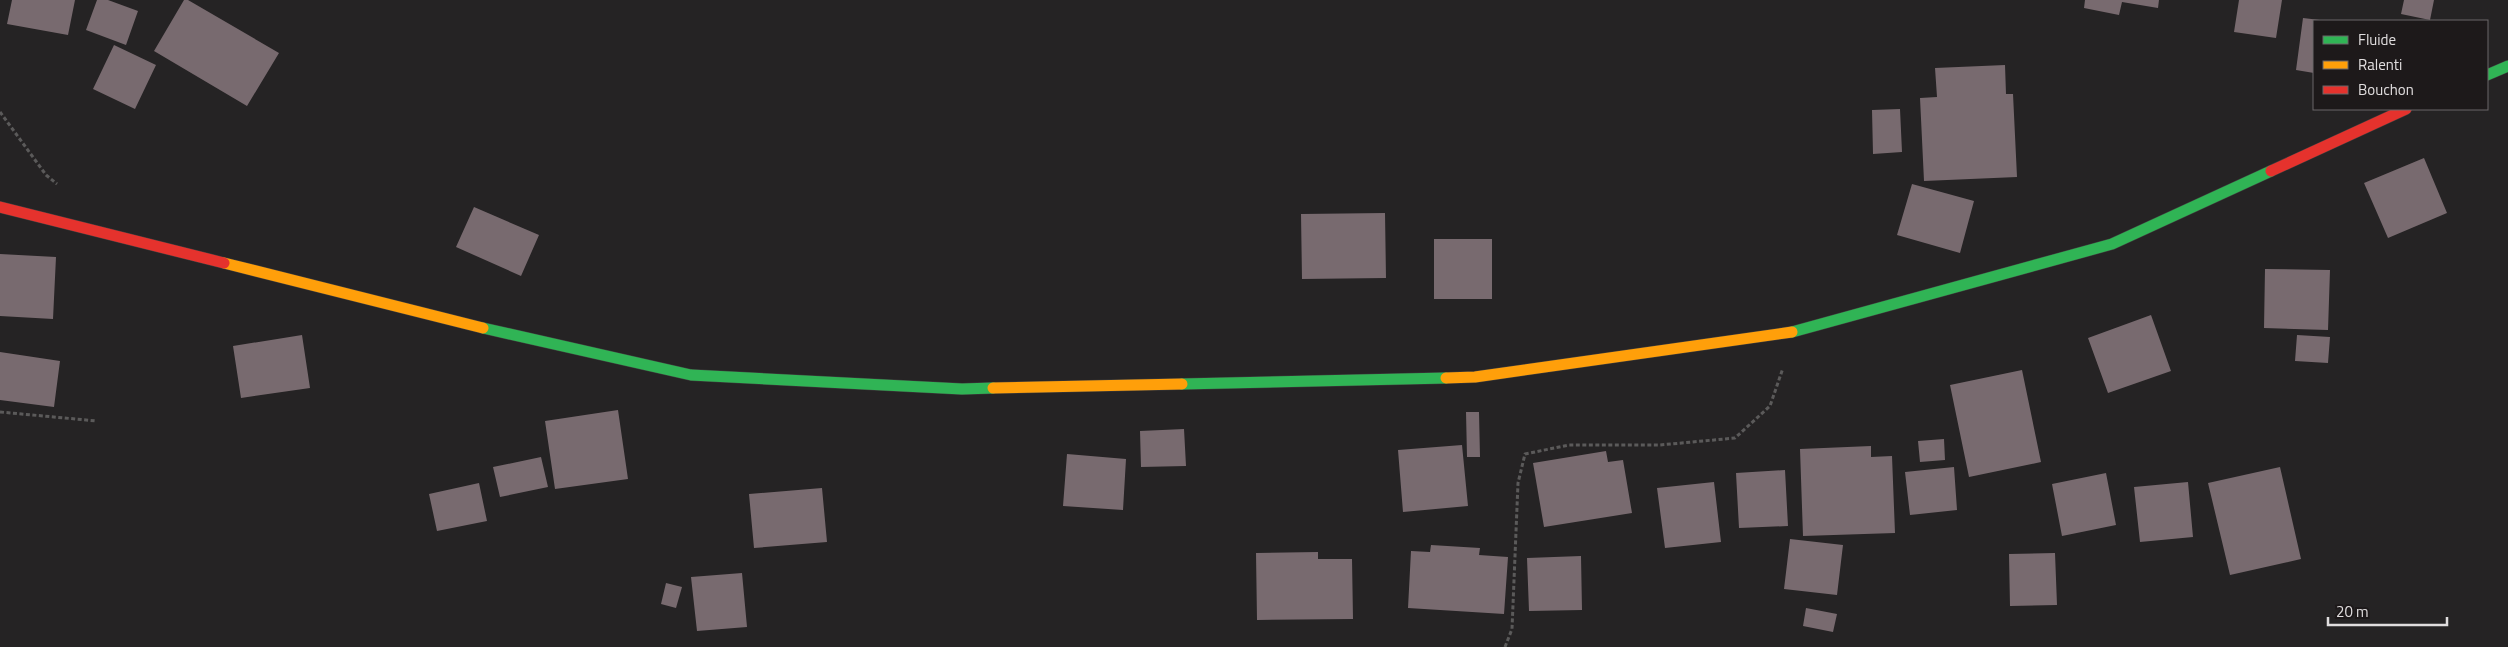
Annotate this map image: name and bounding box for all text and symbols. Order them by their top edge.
legend [2313,20,2488,110]
text: Fluide [2358,28,2396,51]
text: Ralenti [2358,53,2402,76]
text: Bouchon [2358,78,2414,101]
scale bar [2328,594,2447,626]
text: 20 m [2336,600,2369,623]

